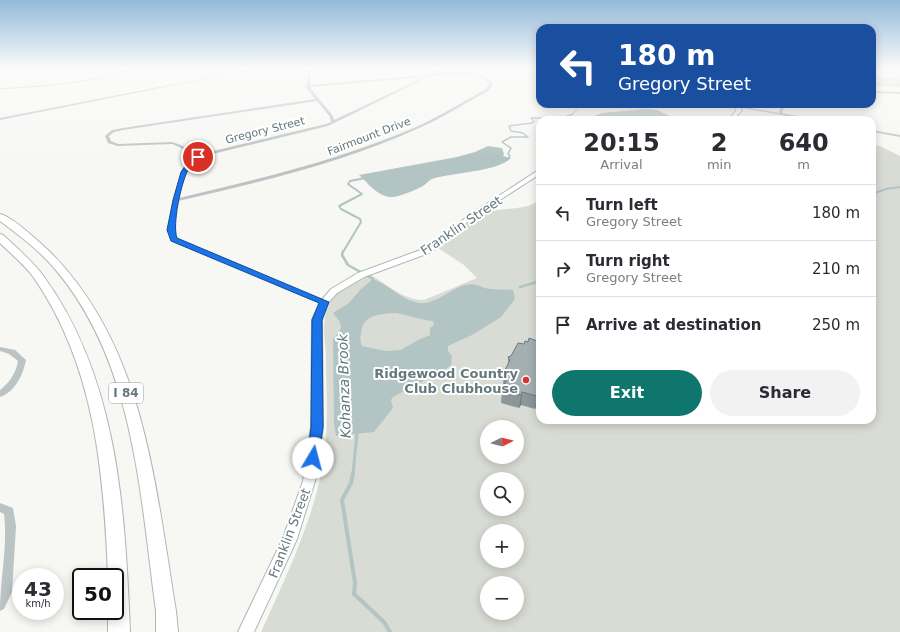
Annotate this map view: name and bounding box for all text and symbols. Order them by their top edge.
text: 180 m [618,39,715,72]
icon: left [552,40,604,92]
text: Gregory Street [618,73,751,94]
street label: Gregory Street [224,114,307,147]
street label: Fairmount Drive [326,115,413,158]
text: 20:15 [583,129,660,157]
text: 2 [711,129,727,157]
text: 640 [779,129,829,157]
pin [181,140,215,174]
icon: arrive [187,146,209,168]
text: Arrival [600,157,643,172]
text: min [707,157,731,172]
text: m [797,157,810,172]
street label: Franklin Street [418,193,505,258]
text: Turn left [586,196,658,214]
icon: left [552,202,574,224]
text: 180 m [812,204,860,222]
text: Gregory Street [586,214,682,229]
text: Turn right [586,252,670,270]
icon: right [552,258,574,280]
text: 210 m [812,260,860,278]
text: Gregory Street [586,270,682,285]
icon: arrive [552,314,574,336]
text: Arrive at destination [586,316,761,334]
text: 250 m [812,316,860,334]
water label: Kohanza Brook [334,333,354,439]
place label: Ridgewood Country Club Clubhouse [374,366,519,396]
button: Exit [552,370,702,416]
button: Share [710,370,860,416]
marker: Ridgewood Country Club Clubhouse [521,375,531,385]
road number: I 84 [109,383,143,403]
north arrow [480,420,524,464]
map controls [480,420,524,620]
position arrow [292,437,334,479]
button: search [480,472,524,516]
street label: Franklin Street [265,486,313,580]
button: + [480,524,524,568]
speed limit sign: 50 [72,568,124,620]
button: − [480,576,524,620]
text: 43 [24,577,52,601]
text: km/h [25,598,51,609]

